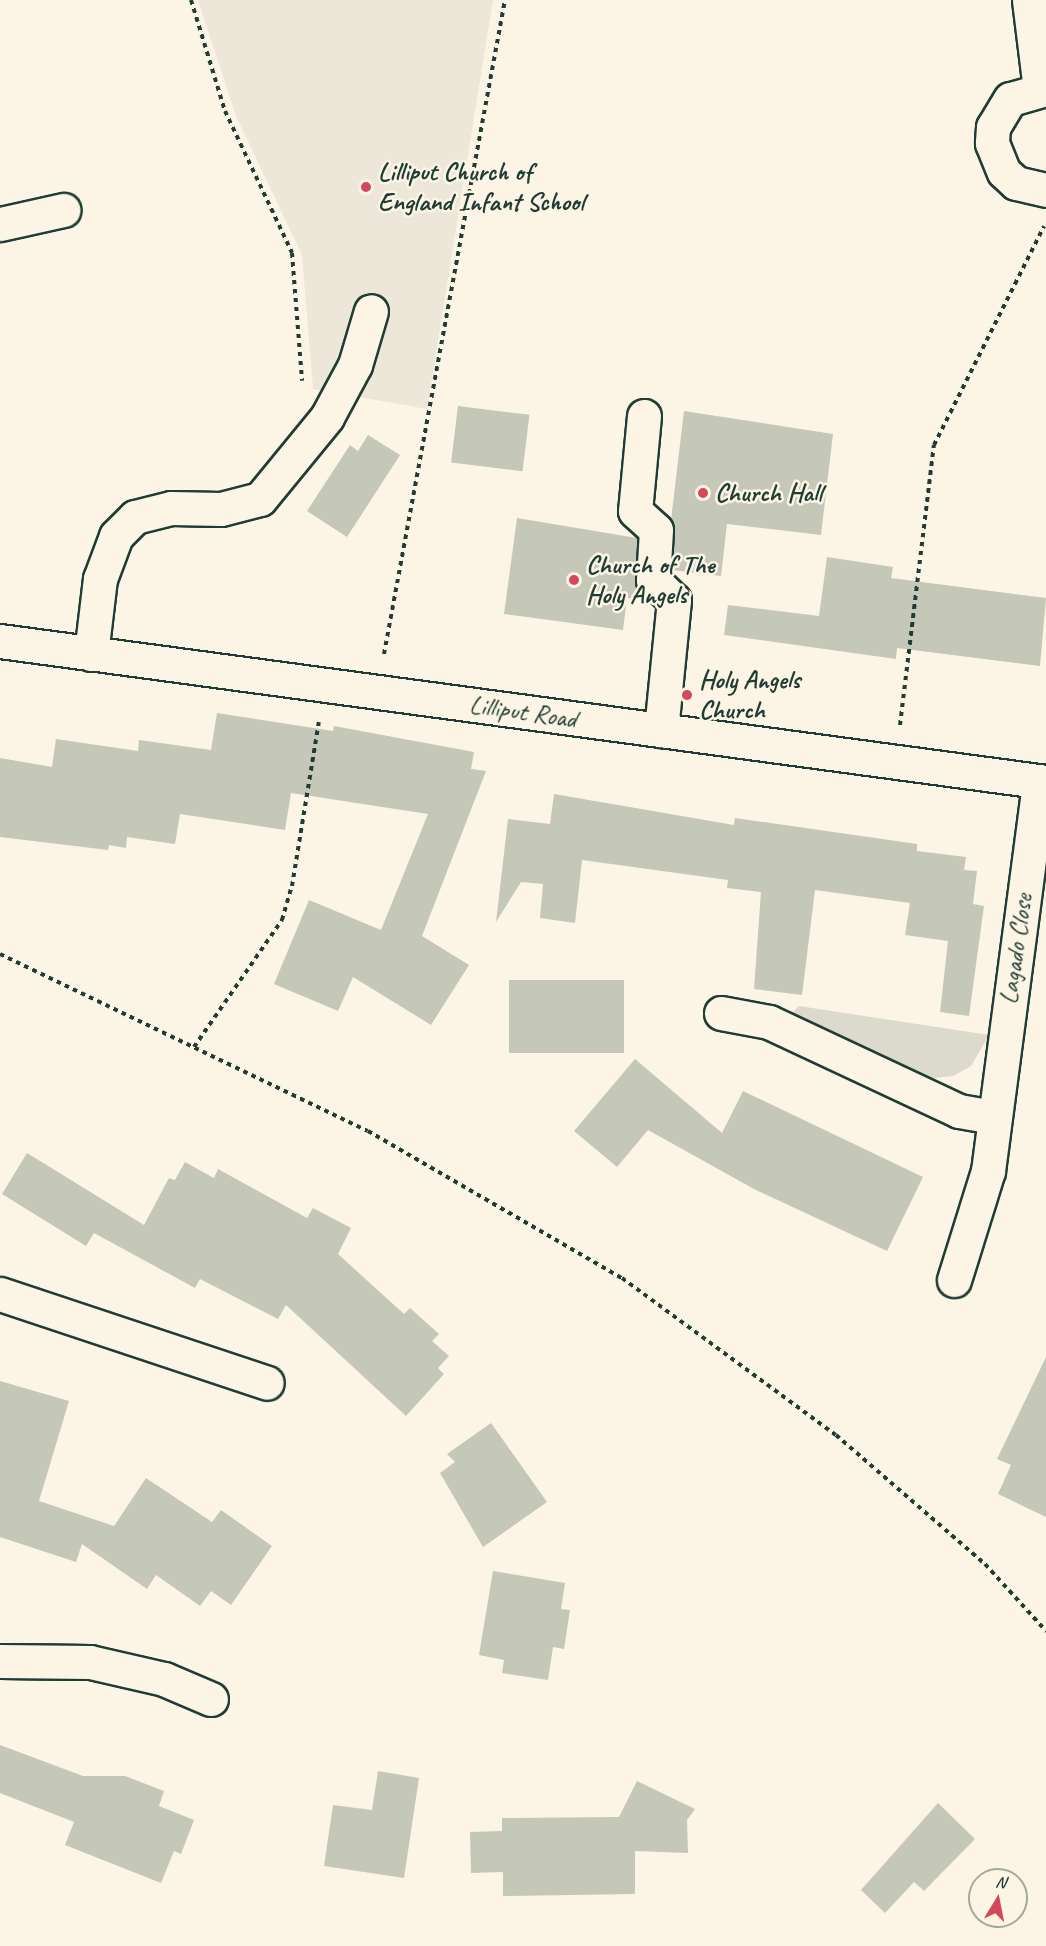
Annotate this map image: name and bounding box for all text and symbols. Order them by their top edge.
place label: Lilliput Church of England Infant School [378,156,584,218]
marker: Lilliput Church of England Infant School [359,180,373,194]
place label: Church Hall [715,477,823,509]
marker: Church Hall [696,486,710,500]
place label: Church of The Holy Angels [586,549,715,610]
marker: Church of The Holy Angels [567,573,581,587]
place label: Holy Angels Church [699,664,800,726]
marker: Holy Angels Church [680,688,694,702]
street label: Lilliput Road [467,689,579,735]
street label: Lagado Close [993,892,1039,1006]
north arrow [968,1868,1028,1928]
text: N [994,1872,1007,1893]

